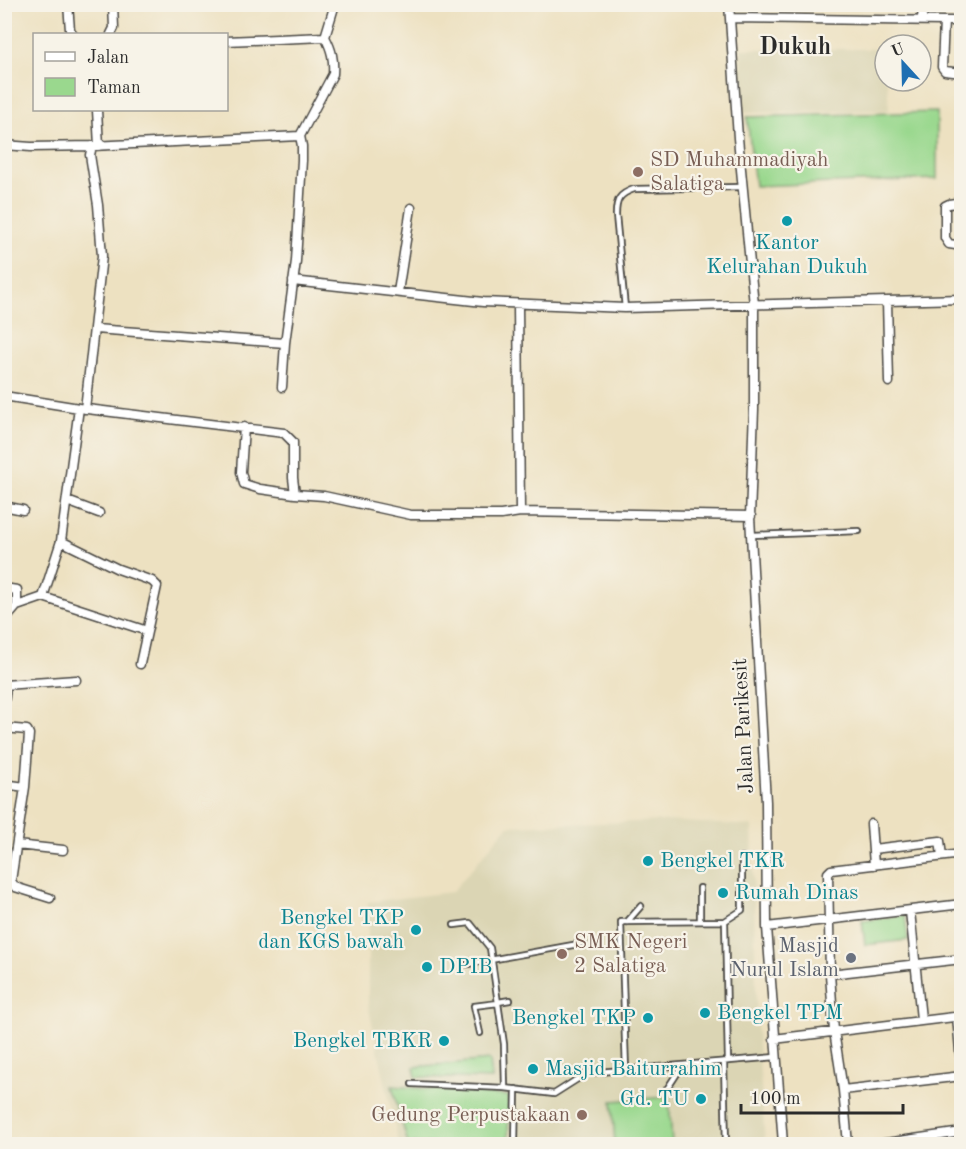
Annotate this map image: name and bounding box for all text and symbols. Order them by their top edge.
legend [33,33,228,111]
north arrow [873,33,933,93]
district label: Dukuh [759,36,831,60]
text: U [889,41,907,61]
text: Jalan [87,49,129,67]
text: Taman [87,79,141,97]
place label: SD Muhammadiyah Salatiga [650,150,829,195]
marker: SD Muhammadiyah Salatiga [631,165,645,179]
marker: Kantor Kelurahan Dukuh [780,214,794,228]
place label: Kantor Kelurahan Dukuh [706,233,868,278]
street label: Jalan Parikesit [730,658,758,794]
place label: Bengkel TKR [660,851,785,872]
marker: Bengkel TKR [641,854,655,868]
place label: Rumah Dinas [735,883,858,904]
marker: Rumah Dinas [716,886,730,900]
place label: Bengkel TKP dan KGS bawah [258,908,404,953]
marker: Bengkel TKP dan KGS bawah [409,923,423,937]
place label: SMK Negeri 2 Salatiga [574,932,687,977]
place label: Masjid Nurul Islam [730,936,839,981]
marker: SMK Negeri 2 Salatiga [555,947,569,961]
marker: Masjid Nurul Islam [844,951,858,965]
place label: DPIB [439,957,492,978]
marker: DPIB [420,960,434,974]
place label: Bengkel TPM [717,1003,843,1024]
marker: Bengkel TPM [698,1006,712,1020]
place label: Bengkel TKP [512,1008,636,1029]
marker: Bengkel TKP [641,1011,655,1025]
place label: Bengkel TBKR [293,1031,432,1052]
marker: Bengkel TBKR [437,1034,451,1048]
place label: Masjid Baiturrahim [545,1059,722,1080]
marker: Masjid Baiturrahim [526,1062,540,1076]
scale bar [741,1077,903,1115]
place label: Gd. TU [620,1089,689,1110]
text: 100 m [750,1090,801,1108]
marker: Gd. TU [694,1092,708,1106]
place label: Gedung Perpustakaan [371,1105,570,1126]
marker: Gedung Perpustakaan [575,1108,589,1122]

